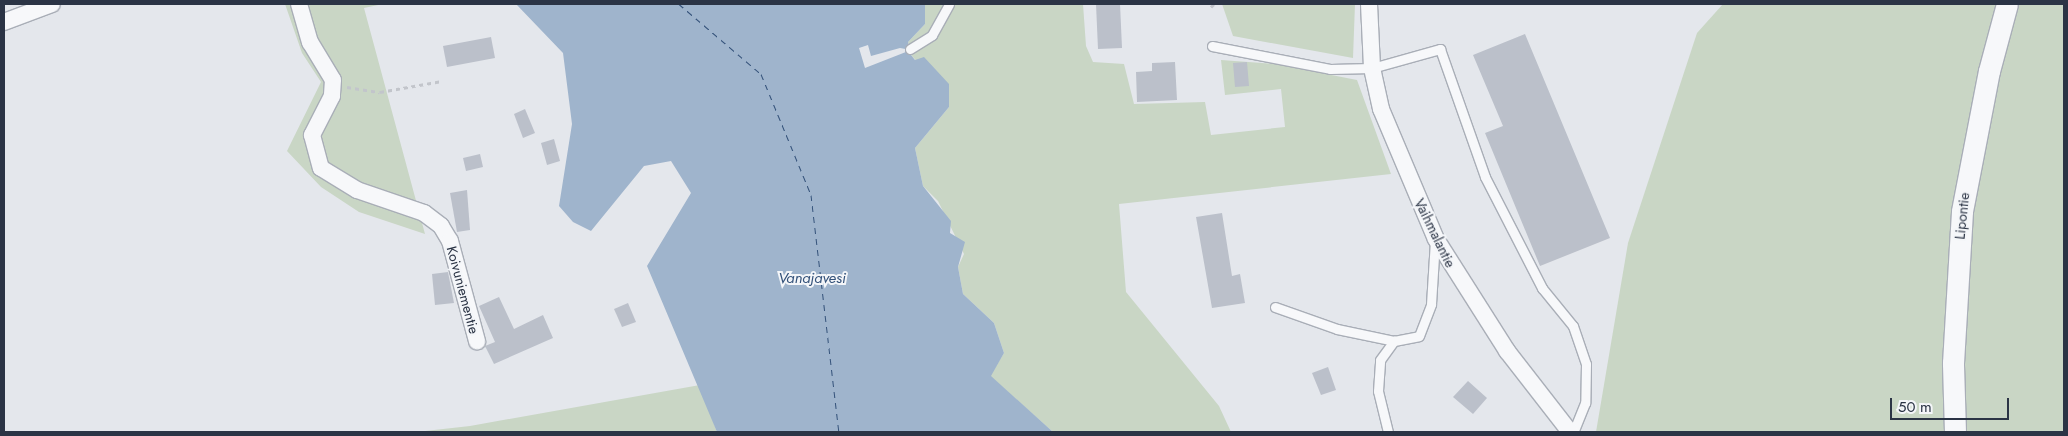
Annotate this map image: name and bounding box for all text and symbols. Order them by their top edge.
street label: Lipontie [1951,192,1973,240]
street label: Vaihmalantie [1411,196,1459,270]
street label: Koivuniementie [443,244,483,336]
water label: Vanajavesi [778,270,846,288]
scale bar [1893,388,2012,420]
text: 50 m [1898,396,1932,418]

